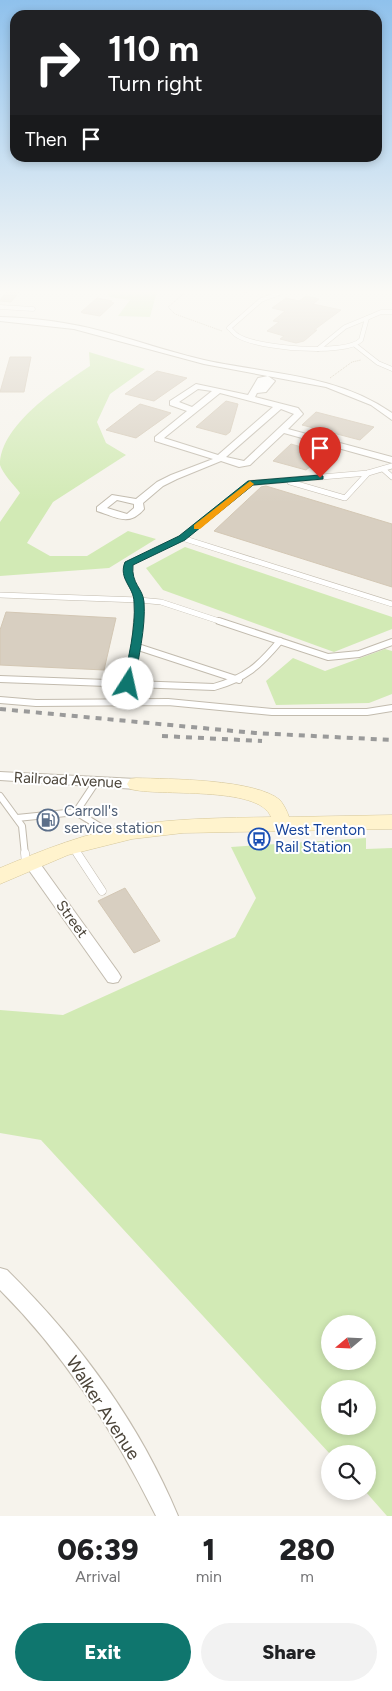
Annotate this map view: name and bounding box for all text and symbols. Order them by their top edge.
text: 110 m [108,28,199,70]
icon: right [25,30,90,95]
text: Turn right [108,70,203,97]
icon: arrive [77,125,105,153]
text: Then [25,128,67,151]
pin [299,427,341,478]
icon: arrive [306,434,334,462]
position arrow [101,657,153,709]
street label: Railroad Avenue [13,768,123,792]
place label: Carroll's service station [64,802,162,837]
fuel station icon: Carroll's service station [36,808,60,832]
place label: West Trenton Rail Station [275,821,365,856]
bus stop icon: West Trenton Rail Station [247,827,271,851]
street label: Street [52,897,92,942]
north arrow [321,1315,376,1370]
map controls [321,1315,376,1500]
street label: Walker Avenue [61,1352,145,1464]
button: sound [321,1380,376,1435]
button: search [321,1445,376,1500]
text: 06:39 [57,1531,139,1568]
text: 1 [202,1531,215,1568]
text: 280 [279,1531,335,1568]
text: Arrival [75,1567,120,1586]
text: min [196,1567,222,1586]
text: m [300,1567,314,1586]
button: Exit [15,1623,191,1681]
button: Share [201,1623,377,1681]

